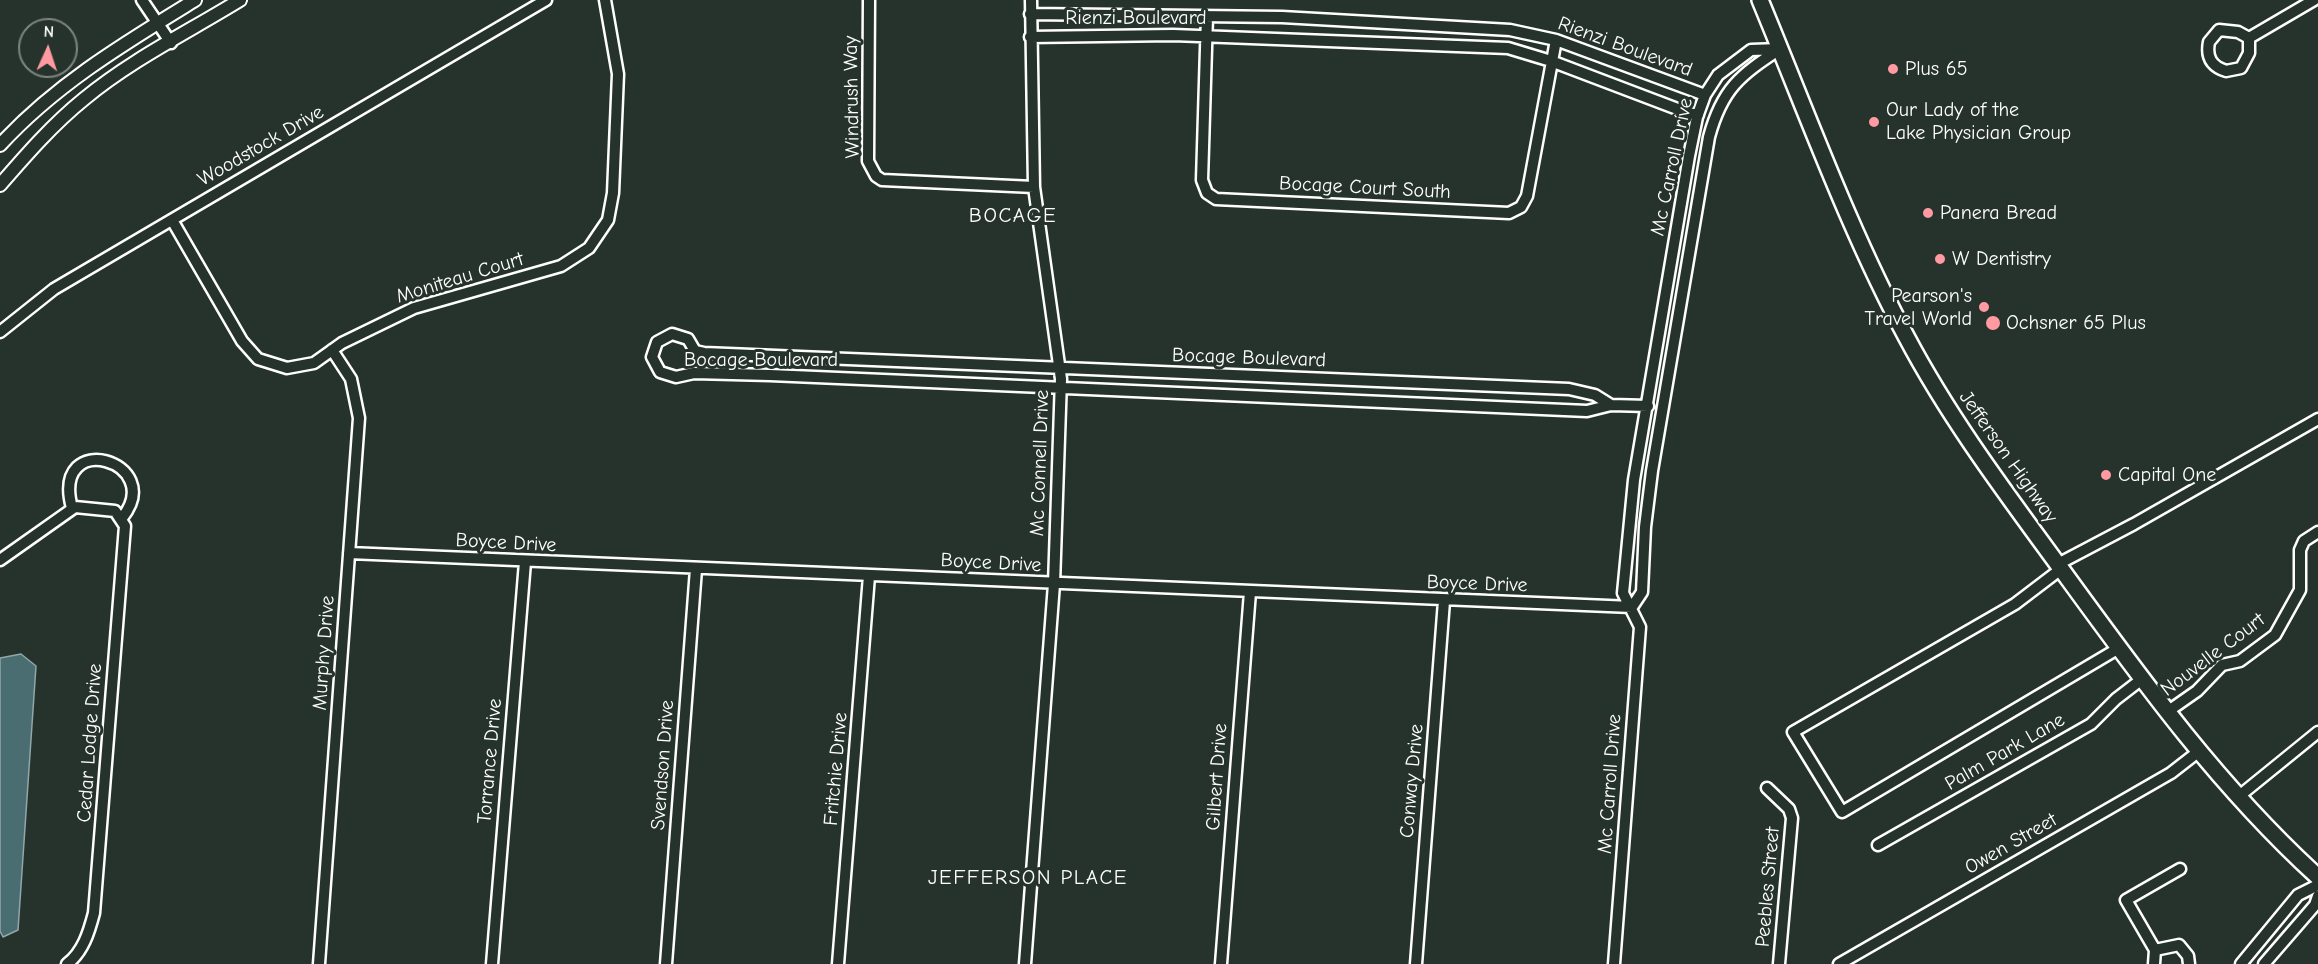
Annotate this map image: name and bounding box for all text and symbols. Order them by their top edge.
street label: Rienzi Boulevard [1065,6,1207,30]
street label: Rienzi Boulevard [1555,12,1695,82]
north arrow [18,18,78,78]
text: N [43,23,55,41]
street label: Windrush Way [839,35,865,159]
place label: Plus 65 [1905,57,1967,81]
marker: Plus 65 [1886,62,1900,76]
street label: Mc Carroll Drive [1646,96,1698,238]
place label: Our Lady of the Lake Physician Group [1886,98,2071,145]
street label: Woodstock Drive [194,100,328,192]
marker: Our Lady of the Lake Physician Group [1867,115,1881,129]
street label: Bocage Court South [1279,172,1451,204]
place label: Panera Bread [1940,201,2057,225]
district label: BOCAGE [969,203,1057,229]
marker: Panera Bread [1921,206,1935,220]
street label: Moniteau Court [393,247,527,309]
place label: W Dentistry [1952,247,2051,271]
marker: W Dentistry [1933,252,1947,266]
place label: Pearson's Travel World [1865,284,1972,331]
marker: Pearson's Travel World [1977,300,1991,314]
place label: Ochsner 65 Plus [2006,311,2146,335]
marker: Ochsner 65 Plus [1984,314,2002,332]
street label: Bocage Boulevard [1172,343,1326,373]
street label: Bocage Boulevard [684,348,838,372]
street label: Jefferson Highway [1954,386,2062,528]
street label: Mc Connell Drive [1025,389,1055,537]
place label: Capital One [2118,463,2216,487]
marker: Capital One [2099,468,2113,482]
street label: Boyce Drive [455,528,557,558]
street label: Boyce Drive [940,548,1042,578]
street label: Boyce Drive [1426,570,1528,598]
street label: Murphy Drive [308,595,340,711]
street label: Nouvelle Court [2156,608,2270,702]
street label: Cedar Lodge Drive [72,663,108,823]
street label: Torrance Drive [473,697,507,825]
street label: Svendson Drive [646,699,680,831]
street label: Palm Park Lane [1941,708,2069,796]
street label: Fritchie Drive [819,711,853,827]
street label: Mc Carroll Drive [1593,713,1627,855]
street label: Gilbert Drive [1201,723,1233,831]
street label: Conway Drive [1395,723,1429,839]
street label: Owen Street [1961,808,2061,880]
street label: Peebles Street [1751,826,1785,948]
district label: JEFFERSON PLACE [928,865,1128,891]

